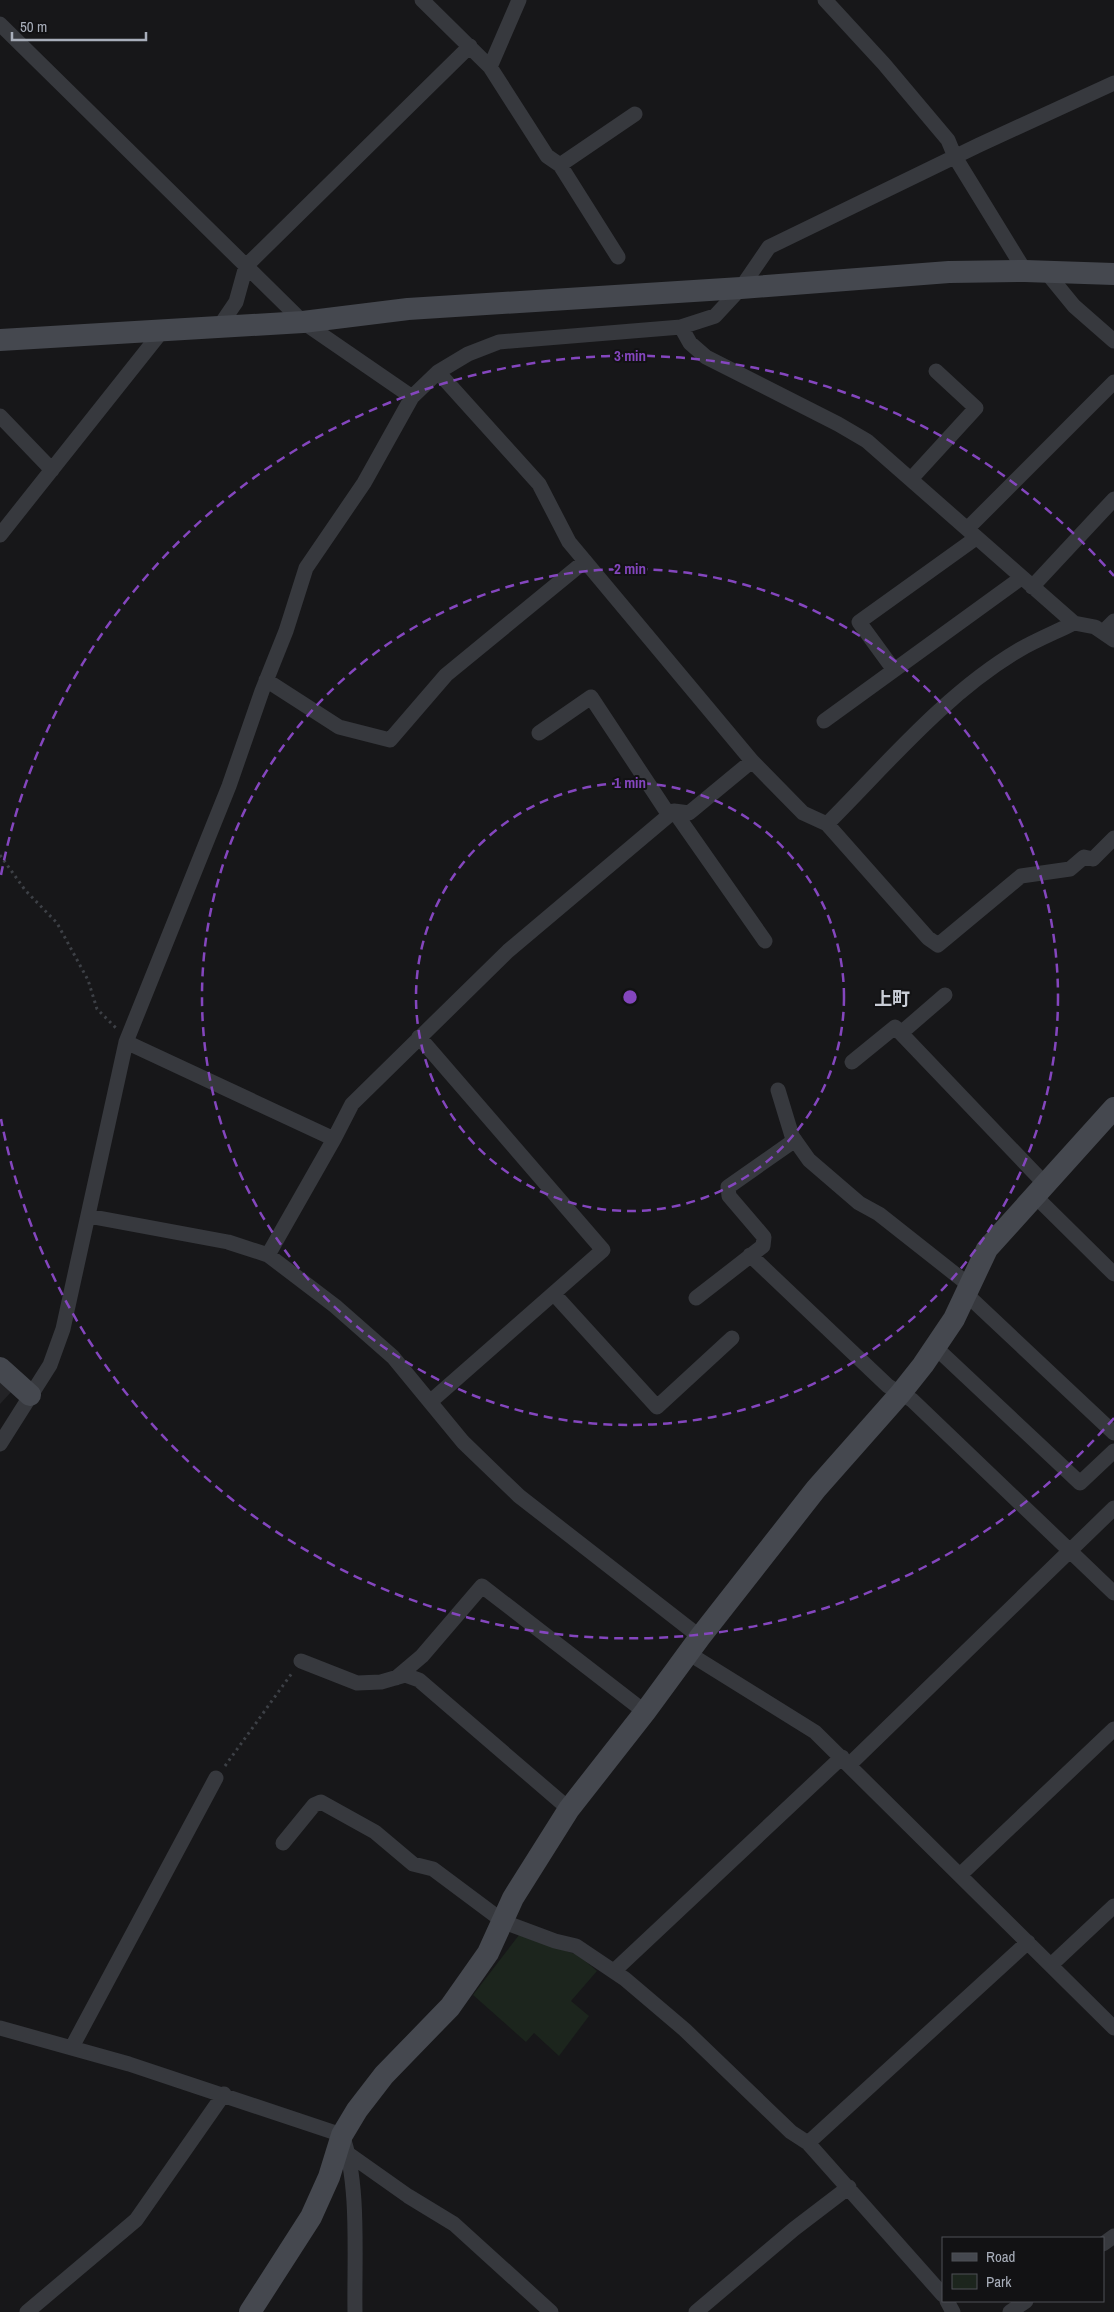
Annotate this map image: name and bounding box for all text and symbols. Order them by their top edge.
scale bar [12,10,146,42]
text: 50 m [20,16,47,37]
text: 3 min [614,345,646,366]
text: 2 min [614,558,646,579]
text: 1 min [614,772,646,793]
district label: 上町 [874,986,910,1011]
centre of rings [621,988,639,1006]
legend [942,2237,1104,2302]
text: Road [986,2246,1015,2267]
text: Park [986,2271,1012,2292]

